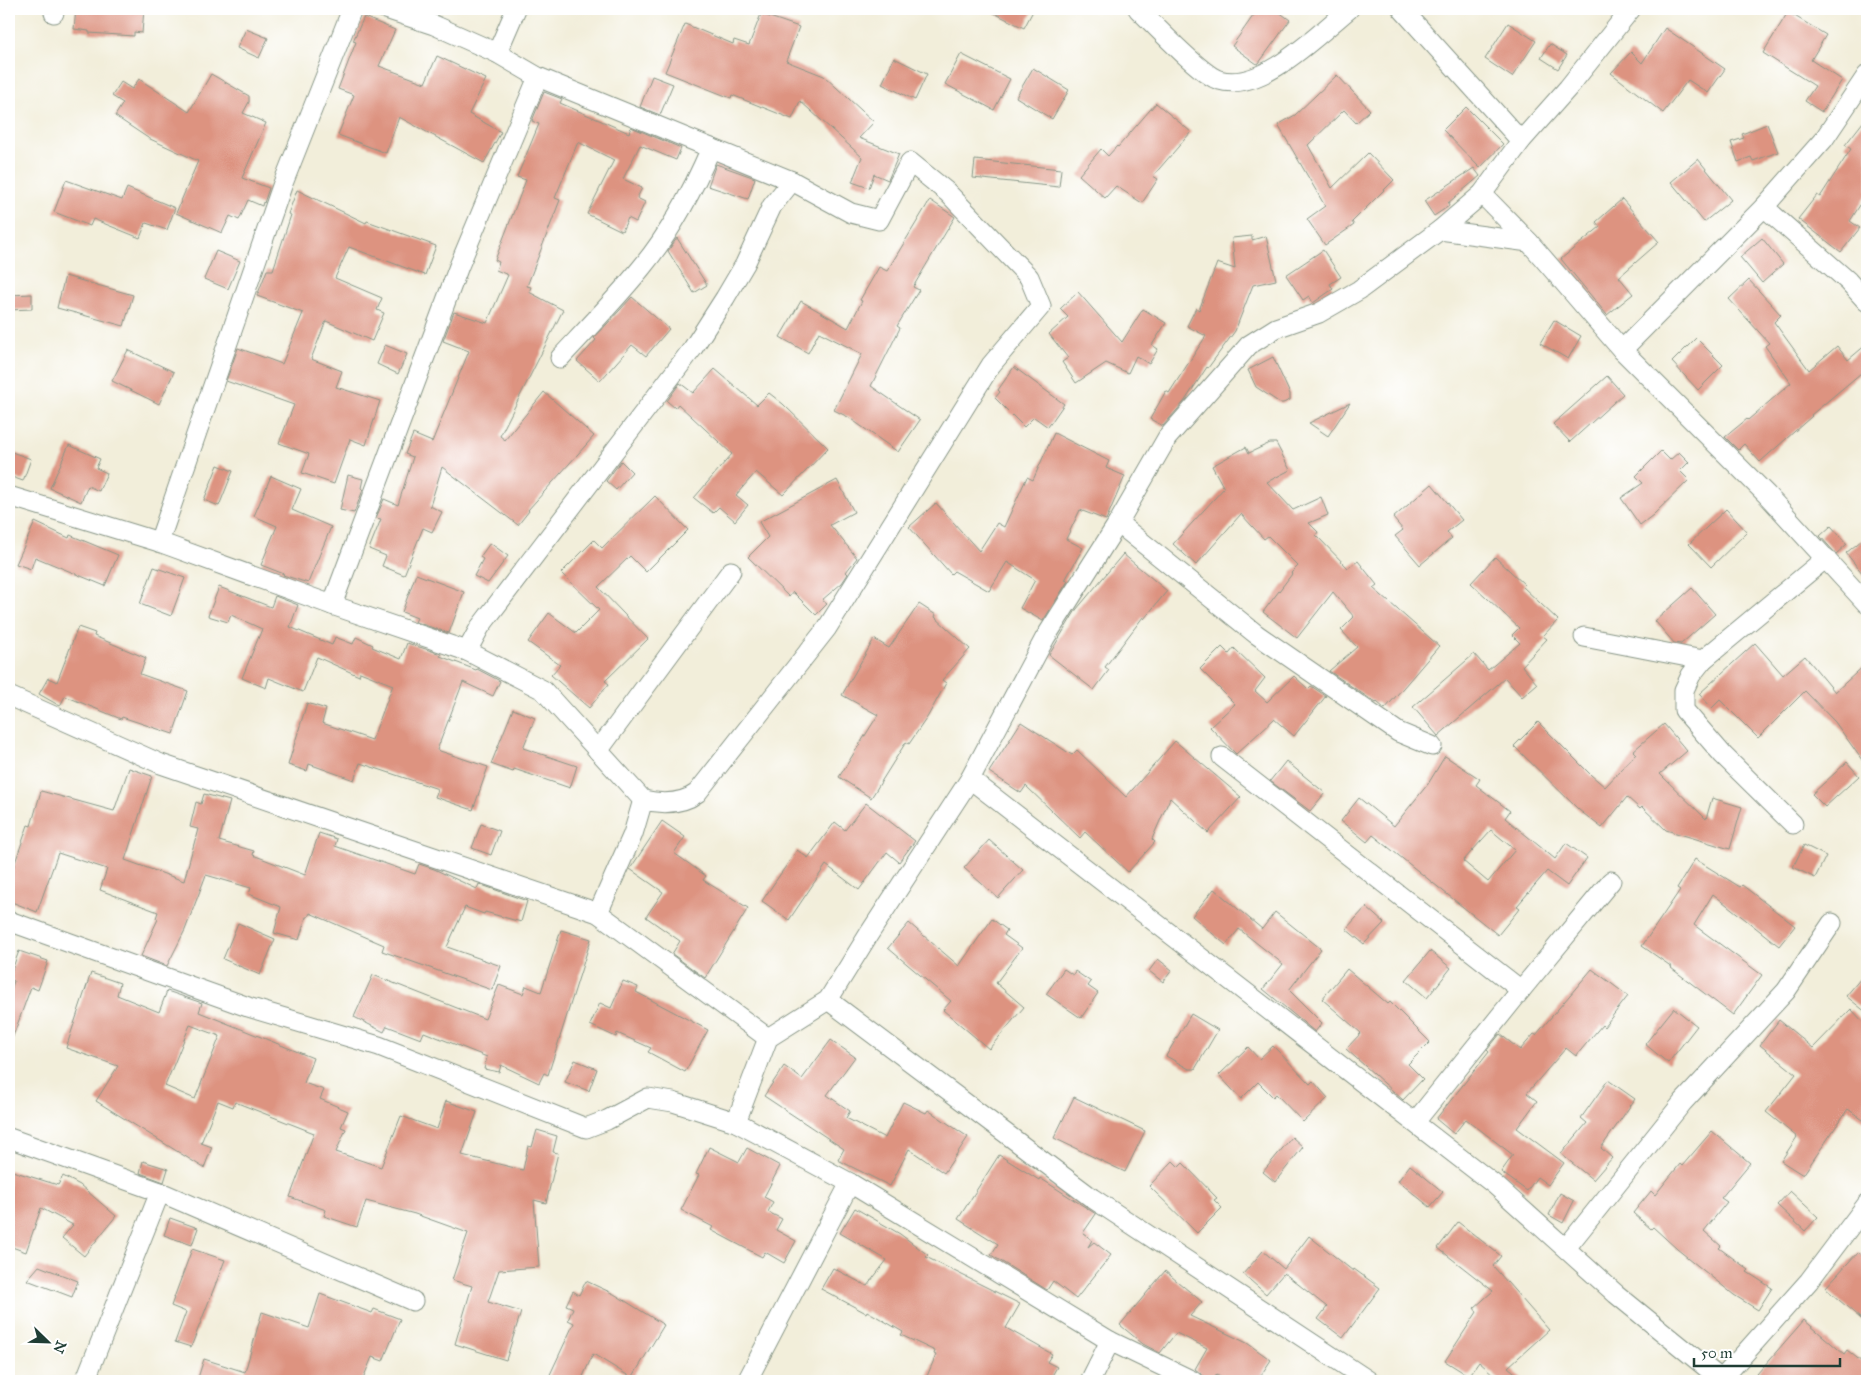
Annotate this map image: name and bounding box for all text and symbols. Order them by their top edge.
north arrow [22,1318,72,1368]
scale bar [1694,1335,1840,1367]
text: N [49,1338,70,1356]
text: 50 m [1701,1344,1733,1362]

